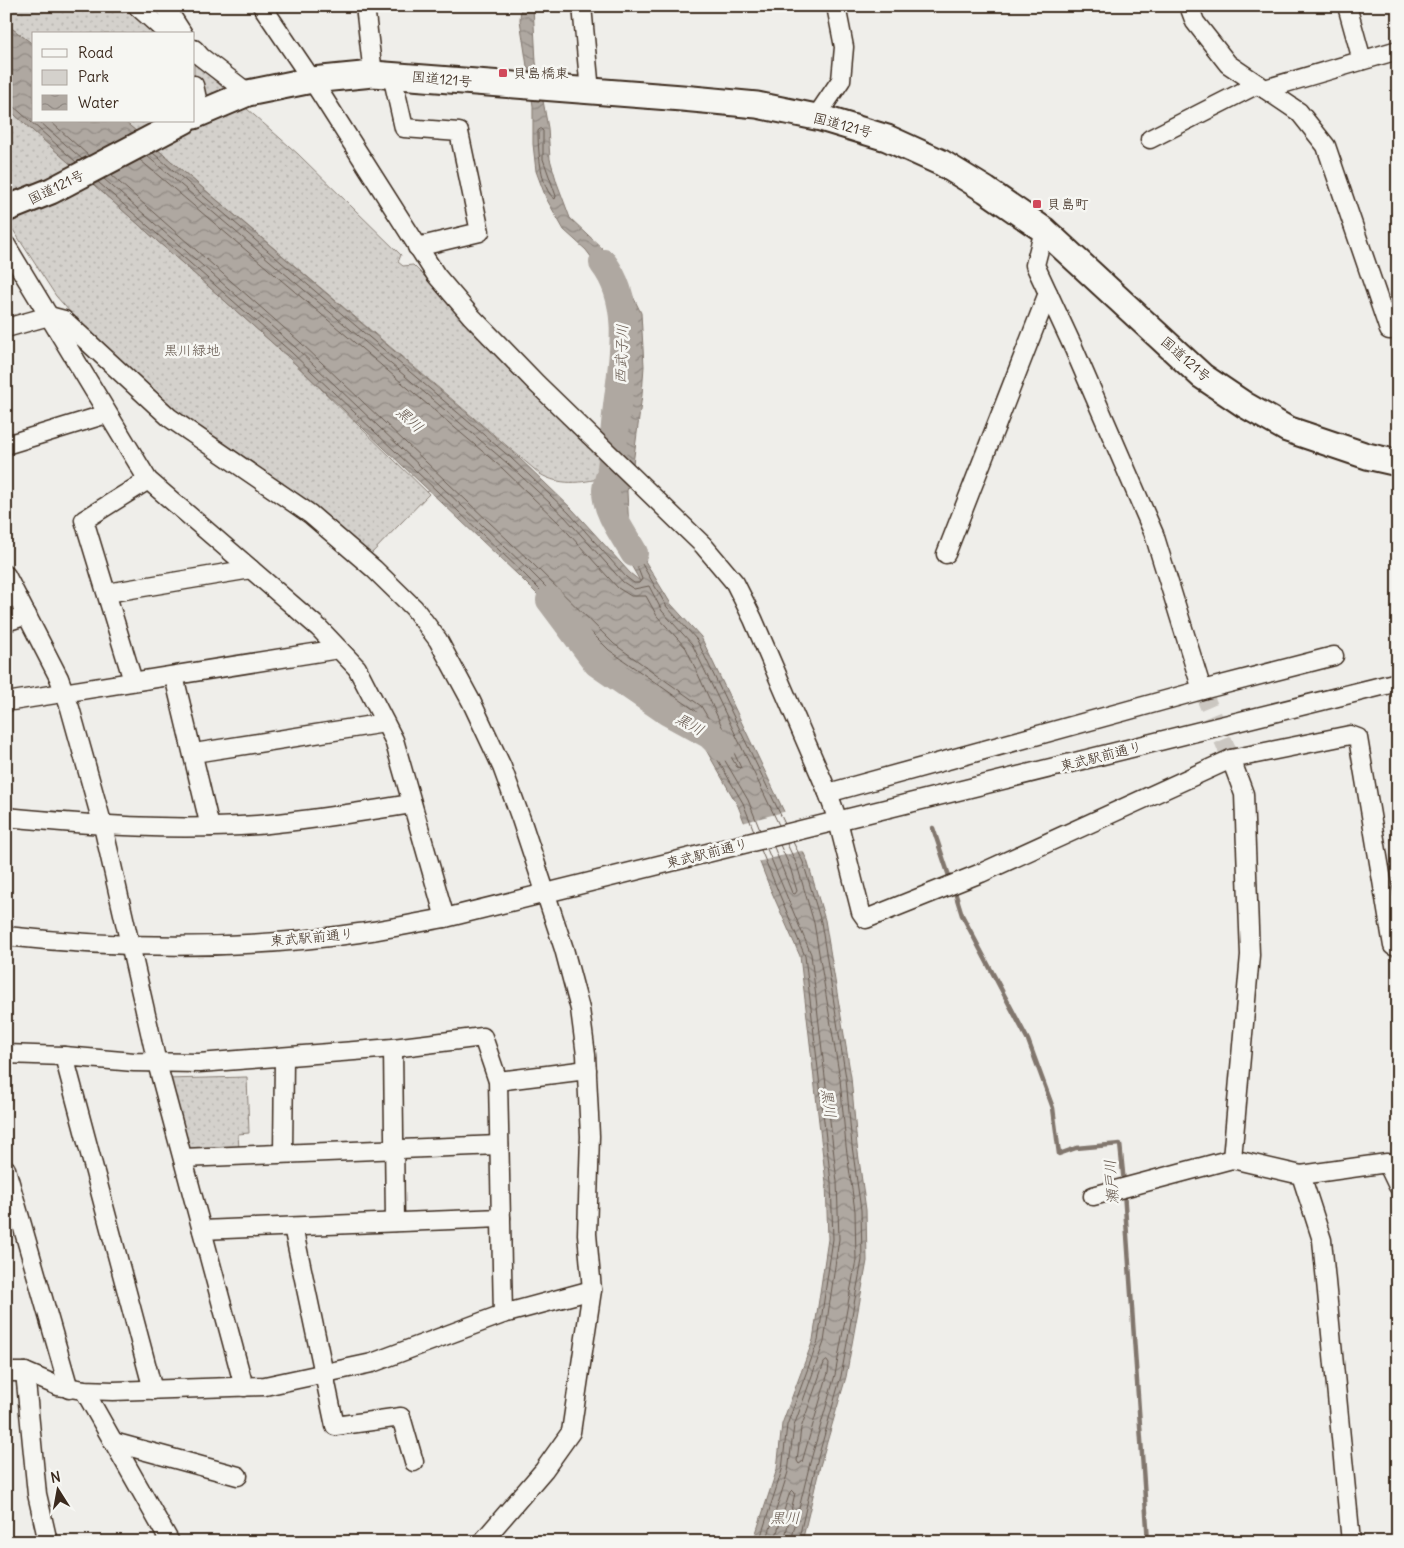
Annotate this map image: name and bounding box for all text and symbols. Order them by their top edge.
legend [32,32,195,122]
text: Road [78,43,113,62]
place label: 貝島橋東 [513,64,569,82]
text: Park [78,67,109,86]
street label: 国道121号 [411,67,473,91]
marker: 貝島橋東 [497,67,509,79]
text: Water [78,93,119,112]
street label: 国道121号 [811,108,875,142]
street label: 国道121号 [25,166,87,208]
place label: 貝島町 [1047,195,1089,213]
marker: 貝島町 [1031,198,1043,210]
water label: 西武子川 [610,324,632,384]
street label: 国道121号 [1157,332,1215,386]
park label: 黒川緑地 [164,341,220,359]
water label: 黒川 [393,402,427,436]
water label: 黒川 [672,708,708,740]
street label: 東武駅前通り [1058,737,1144,775]
street label: 東武駅前通り [664,834,750,872]
street label: 東武駅前通り [269,924,355,950]
water label: 黒川 [818,1087,840,1119]
water label: 瀬戸川 [1100,1159,1122,1205]
north arrow [32,1466,82,1516]
text: N [49,1467,62,1487]
water label: 黒川 [770,1508,800,1527]

